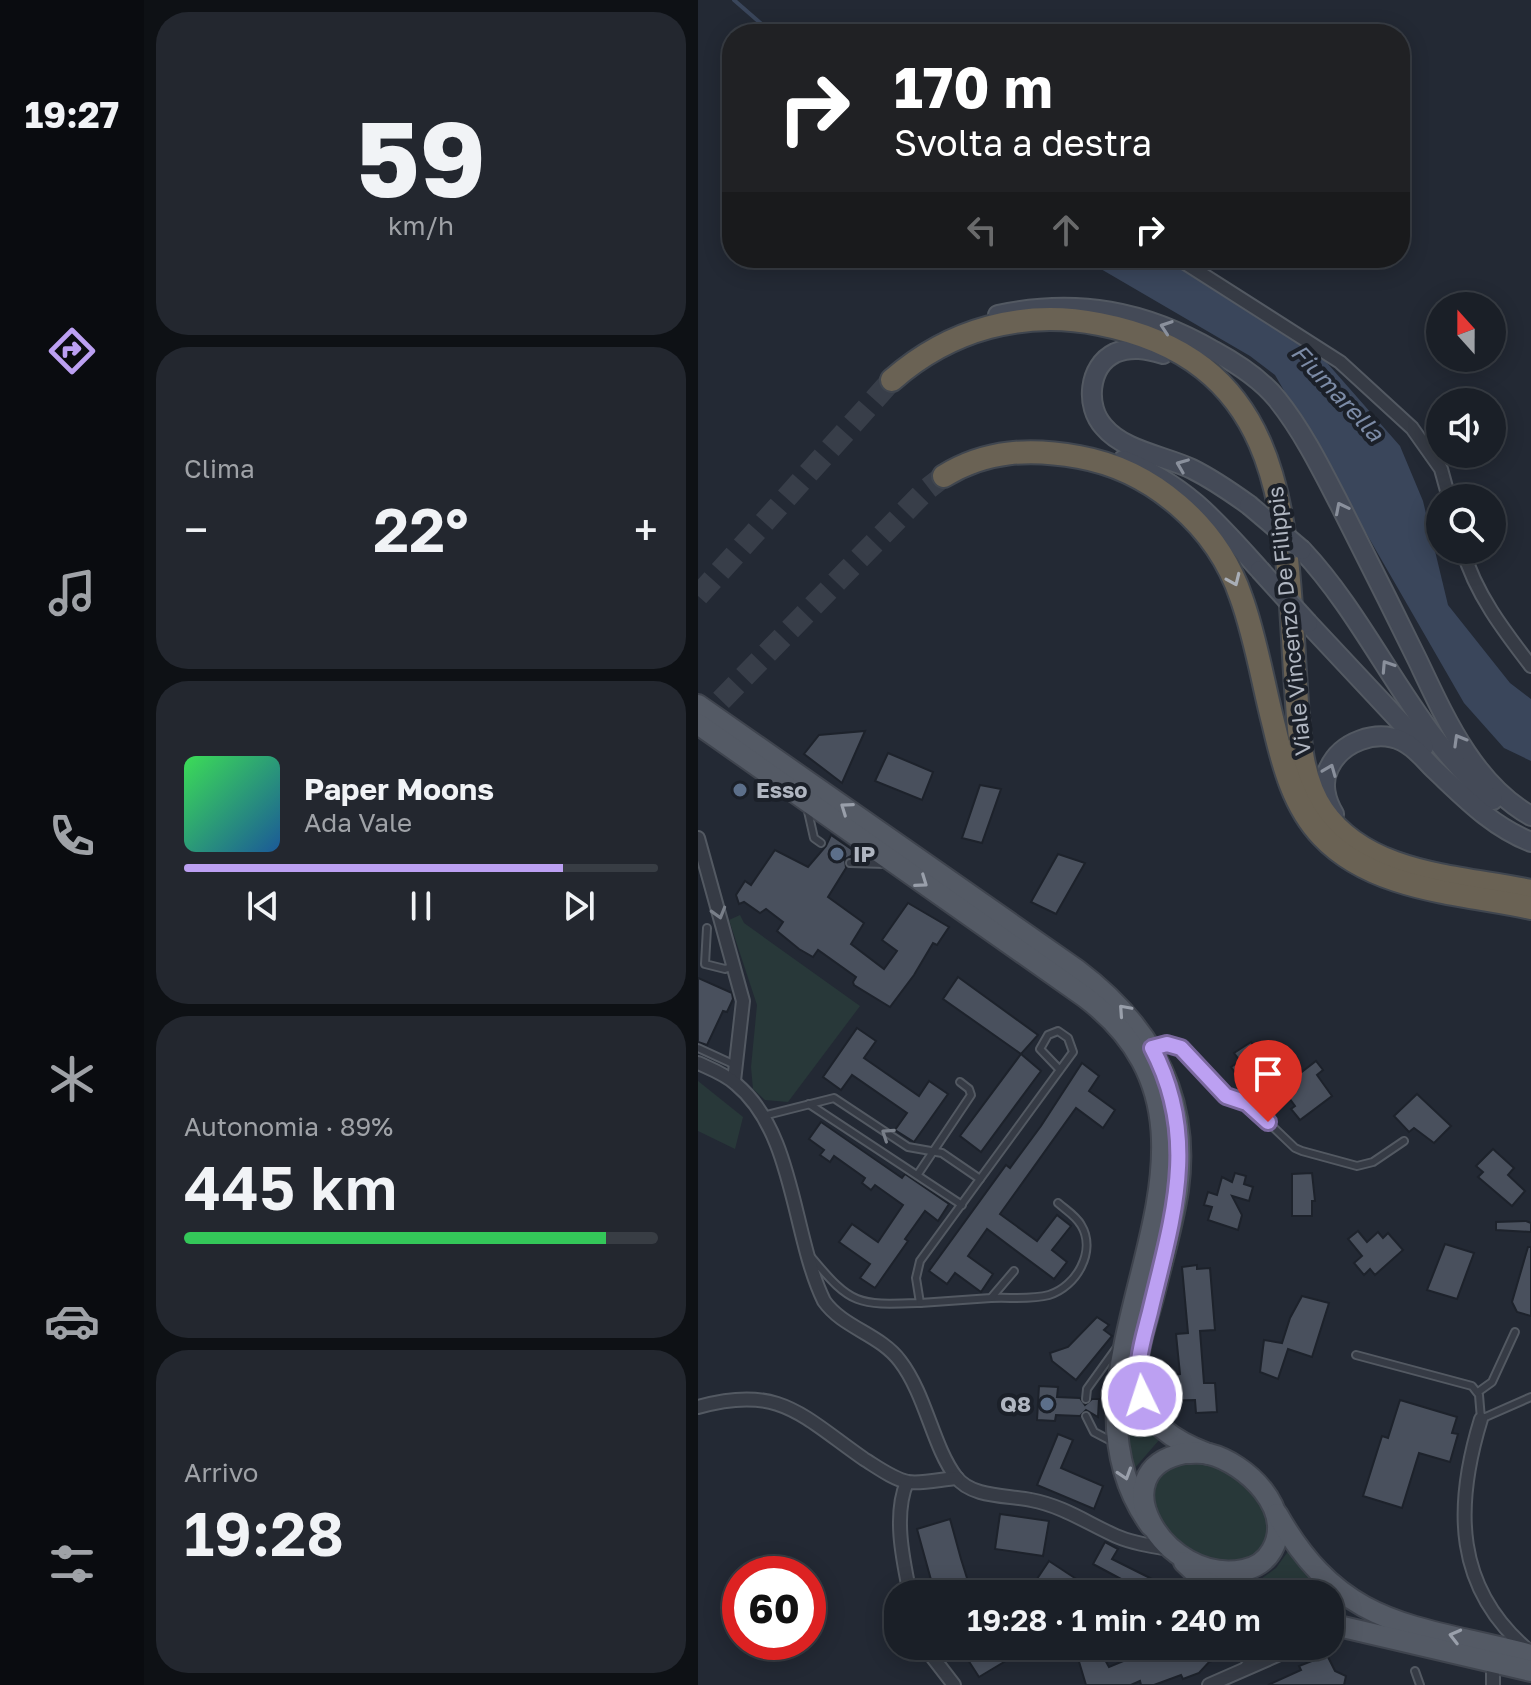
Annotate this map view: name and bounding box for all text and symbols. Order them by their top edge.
text: 170 m [894,53,1053,120]
icon: right [762,56,866,160]
text: 19:27 [25,93,119,136]
text: 59 [356,95,486,220]
text: Svolta a destra [894,121,1152,164]
icon: left [960,208,1004,252]
icon: ahead [1044,208,1088,252]
icon: right [1128,208,1172,252]
text: km/h [388,210,454,241]
north arrow [1426,292,1506,372]
map controls [1426,292,1506,564]
one-way arrow [1160,320,1174,336]
icon: directions [44,323,100,379]
water label: Fiumarella [1286,337,1391,448]
button: sound [1426,388,1506,468]
text: Clima [184,453,255,484]
one-way arrow [1176,459,1190,475]
button: search [1426,484,1506,564]
street label: Viale Vincenzo De Filippis [1261,485,1316,757]
text: 22° [373,493,469,565]
one-way arrow [1336,501,1351,516]
text: − [184,503,208,556]
text: + [634,503,658,556]
icon: music [44,565,100,621]
one-way arrow [1225,572,1241,586]
one-way arrow [1382,661,1397,675]
one-way arrow [1453,734,1469,749]
one-way arrow [1320,764,1337,778]
text: Paper Moons [304,771,494,807]
place label: Esso [756,776,808,803]
marker: Esso [731,781,749,799]
one-way arrow [840,803,854,818]
text: Ada Vale [304,807,412,838]
icon: phone [44,808,100,864]
place label: IP [853,840,875,867]
marker: IP [828,845,846,863]
one-way arrow [913,872,927,887]
icon: previous [241,884,285,928]
icon: pause [399,884,443,928]
icon: next [557,884,601,928]
one-way arrow [710,905,726,919]
one-way arrow [1119,1004,1133,1019]
pin [1234,1040,1302,1122]
icon: climate [44,1051,100,1107]
icon: arrive [1246,1052,1290,1096]
text: Autonomia · 89% [184,1111,393,1142]
one-way arrow [882,1128,896,1143]
text: 445 km [184,1151,397,1223]
icon: car [44,1293,100,1349]
position arrow [1100,1354,1184,1438]
place label: Q8 [1000,1390,1031,1417]
marker: Q8 [1038,1395,1056,1413]
text: Arrivo [184,1457,258,1488]
one-way arrow [1116,1467,1132,1480]
text: 19:28 [184,1497,344,1569]
icon: filters [44,1536,100,1592]
speed limit sign: 60 [722,1556,826,1660]
text: 19:28 · 1 min · 240 m [967,1602,1261,1638]
one-way arrow [1449,1628,1463,1645]

